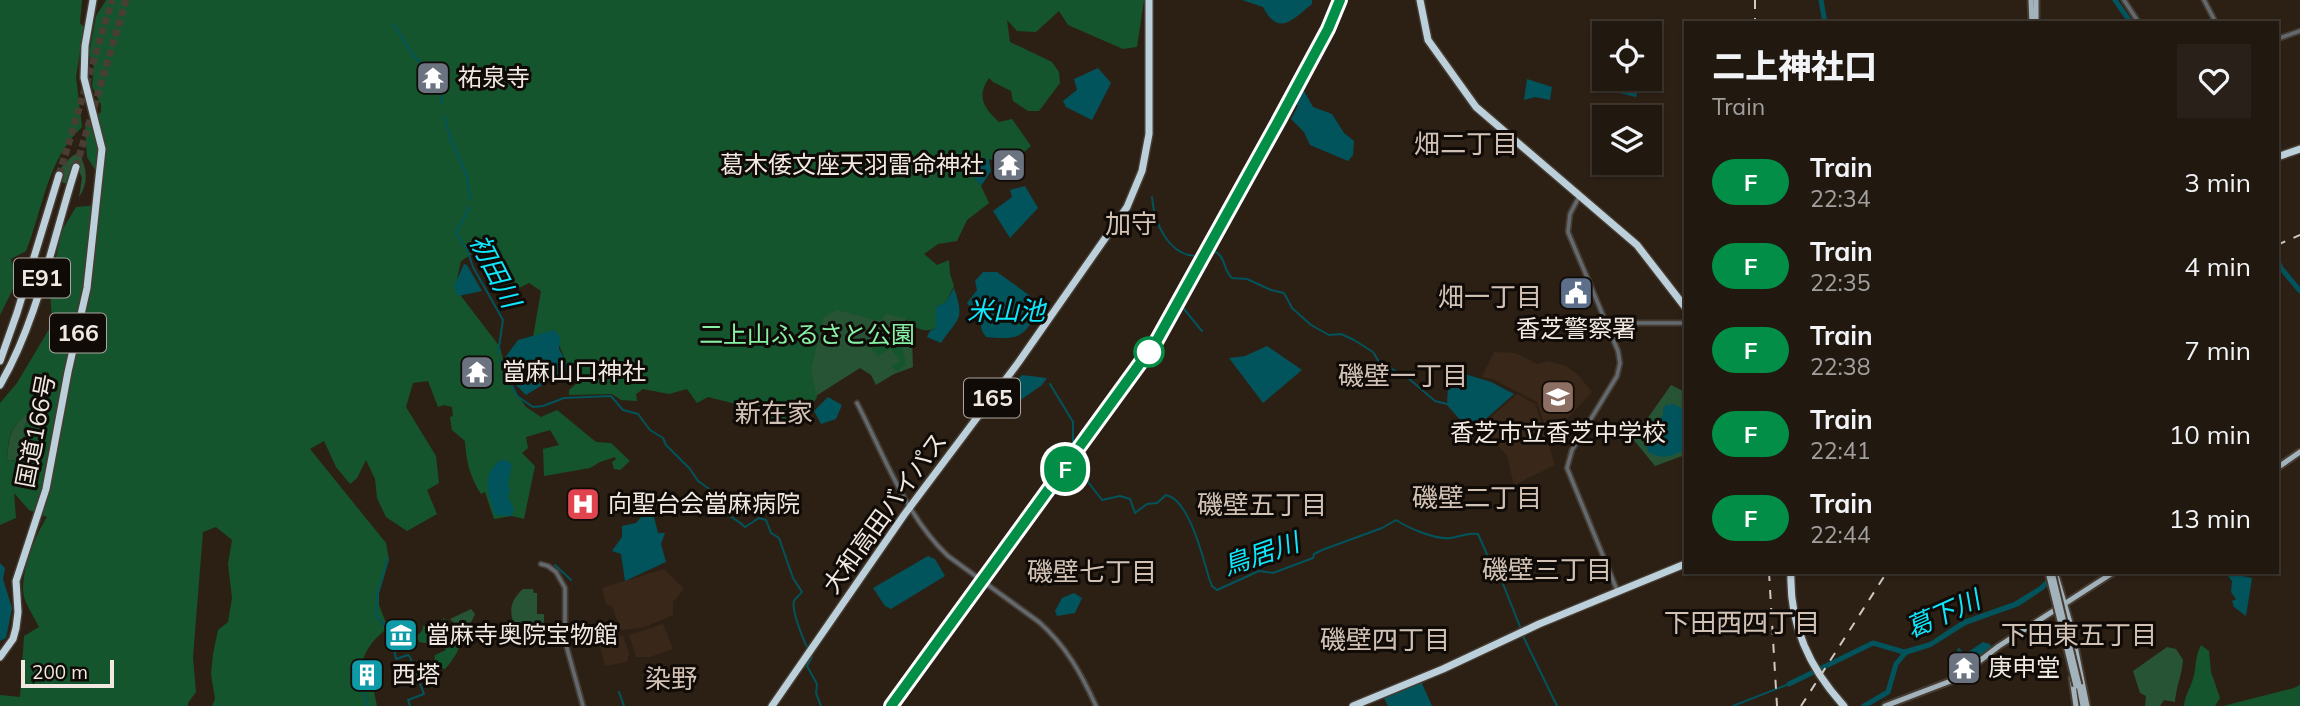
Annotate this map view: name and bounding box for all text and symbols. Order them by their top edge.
map controls [1592,21,1662,175]
button: locate [1592,21,1662,91]
button: heart [2177,44,2251,118]
text: 二上神社口 [1712,45,1877,86]
temple icon: 祐泉寺 [414,59,452,97]
place label: 祐泉寺 [458,62,530,92]
text: Train [1712,92,1765,121]
button: layers [1592,105,1662,175]
district label: 畑二丁目 [1414,127,1518,160]
temple icon: 葛木倭文座天羽雷命神社 [990,146,1028,184]
place label: 葛木倭文座天羽雷命神社 [720,149,984,179]
text: Train [1810,151,1873,184]
text: 3 min [2184,166,2251,199]
text: F [1744,167,1757,197]
text: 22:34 [1810,184,1870,213]
district label: 加守 [1105,207,1157,240]
water label: 初田川 [463,229,529,316]
text: Train [1810,235,1873,268]
text: 4 min [2184,250,2251,283]
text: F [1744,251,1757,281]
road number: E91 [14,258,70,298]
text: 22:35 [1810,268,1870,297]
public building icon: 香芝警察署 [1557,274,1595,312]
district label: 畑一丁目 [1438,280,1542,313]
water label: 米山池 [967,294,1048,327]
place label: 香芝警察署 [1516,313,1636,343]
road number: 166 [50,314,106,352]
park label: 二上山ふるさと公園 [699,319,915,349]
text: Train [1810,319,1873,352]
text: 7 min [2184,334,2251,367]
text: F [1744,335,1757,365]
unlabelled marker [1134,337,1164,367]
text: 22:38 [1810,352,1870,381]
temple icon: 當麻山口神社 [458,353,496,391]
place label: 當麻山口神社 [502,356,646,386]
district label: 磯壁一丁目 [1338,359,1468,392]
street label: 国道166号 [9,371,61,490]
road number: 165 [964,378,1020,418]
school or university icon: 香芝市立香芝中学校 [1539,378,1577,416]
district label: 新在家 [735,396,813,429]
text: Train [1810,403,1873,436]
place label: 香芝市立香芝中学校 [1450,417,1666,447]
text: 10 min [2169,418,2251,451]
text: F [1744,419,1757,449]
street label: 大和高田バイパス [816,426,953,599]
text: 22:41 [1810,436,1870,465]
line badge: F [1042,446,1088,492]
text: F [1058,454,1072,484]
district label: 磯壁二丁目 [1412,481,1542,514]
hospital icon: 向聖台会當麻病院 [564,485,602,523]
text: Train [1810,487,1873,520]
place label: 向聖台会當麻病院 [608,488,800,518]
district label: 磯壁五丁目 [1197,488,1327,521]
text: 13 min [2169,502,2251,535]
text: F [1744,503,1757,533]
text: 22:44 [1810,520,1870,549]
water label: 鳥居川 [1219,524,1306,582]
district label: 磯壁三丁目 [1482,553,1612,586]
district label: 磯壁七丁目 [1027,555,1157,588]
water label: 葛下川 [1900,581,1988,644]
district label: 下田西四丁目 [1664,606,1820,639]
museum icon: 當麻寺奥院宝物館 [382,616,420,654]
district label: 下田東五丁目 [2001,618,2157,651]
place label: 當麻寺奥院宝物館 [426,619,618,649]
district label: 磯壁四丁目 [1320,623,1450,656]
temple icon: 庚申堂 [1945,649,1983,687]
place label: 庚申堂 [1988,652,2060,682]
building icon: 西塔 [348,656,386,694]
scale bar [21,657,114,689]
place label: 西塔 [392,659,440,689]
text: 200 m [32,660,88,684]
district label: 染野 [645,662,697,695]

